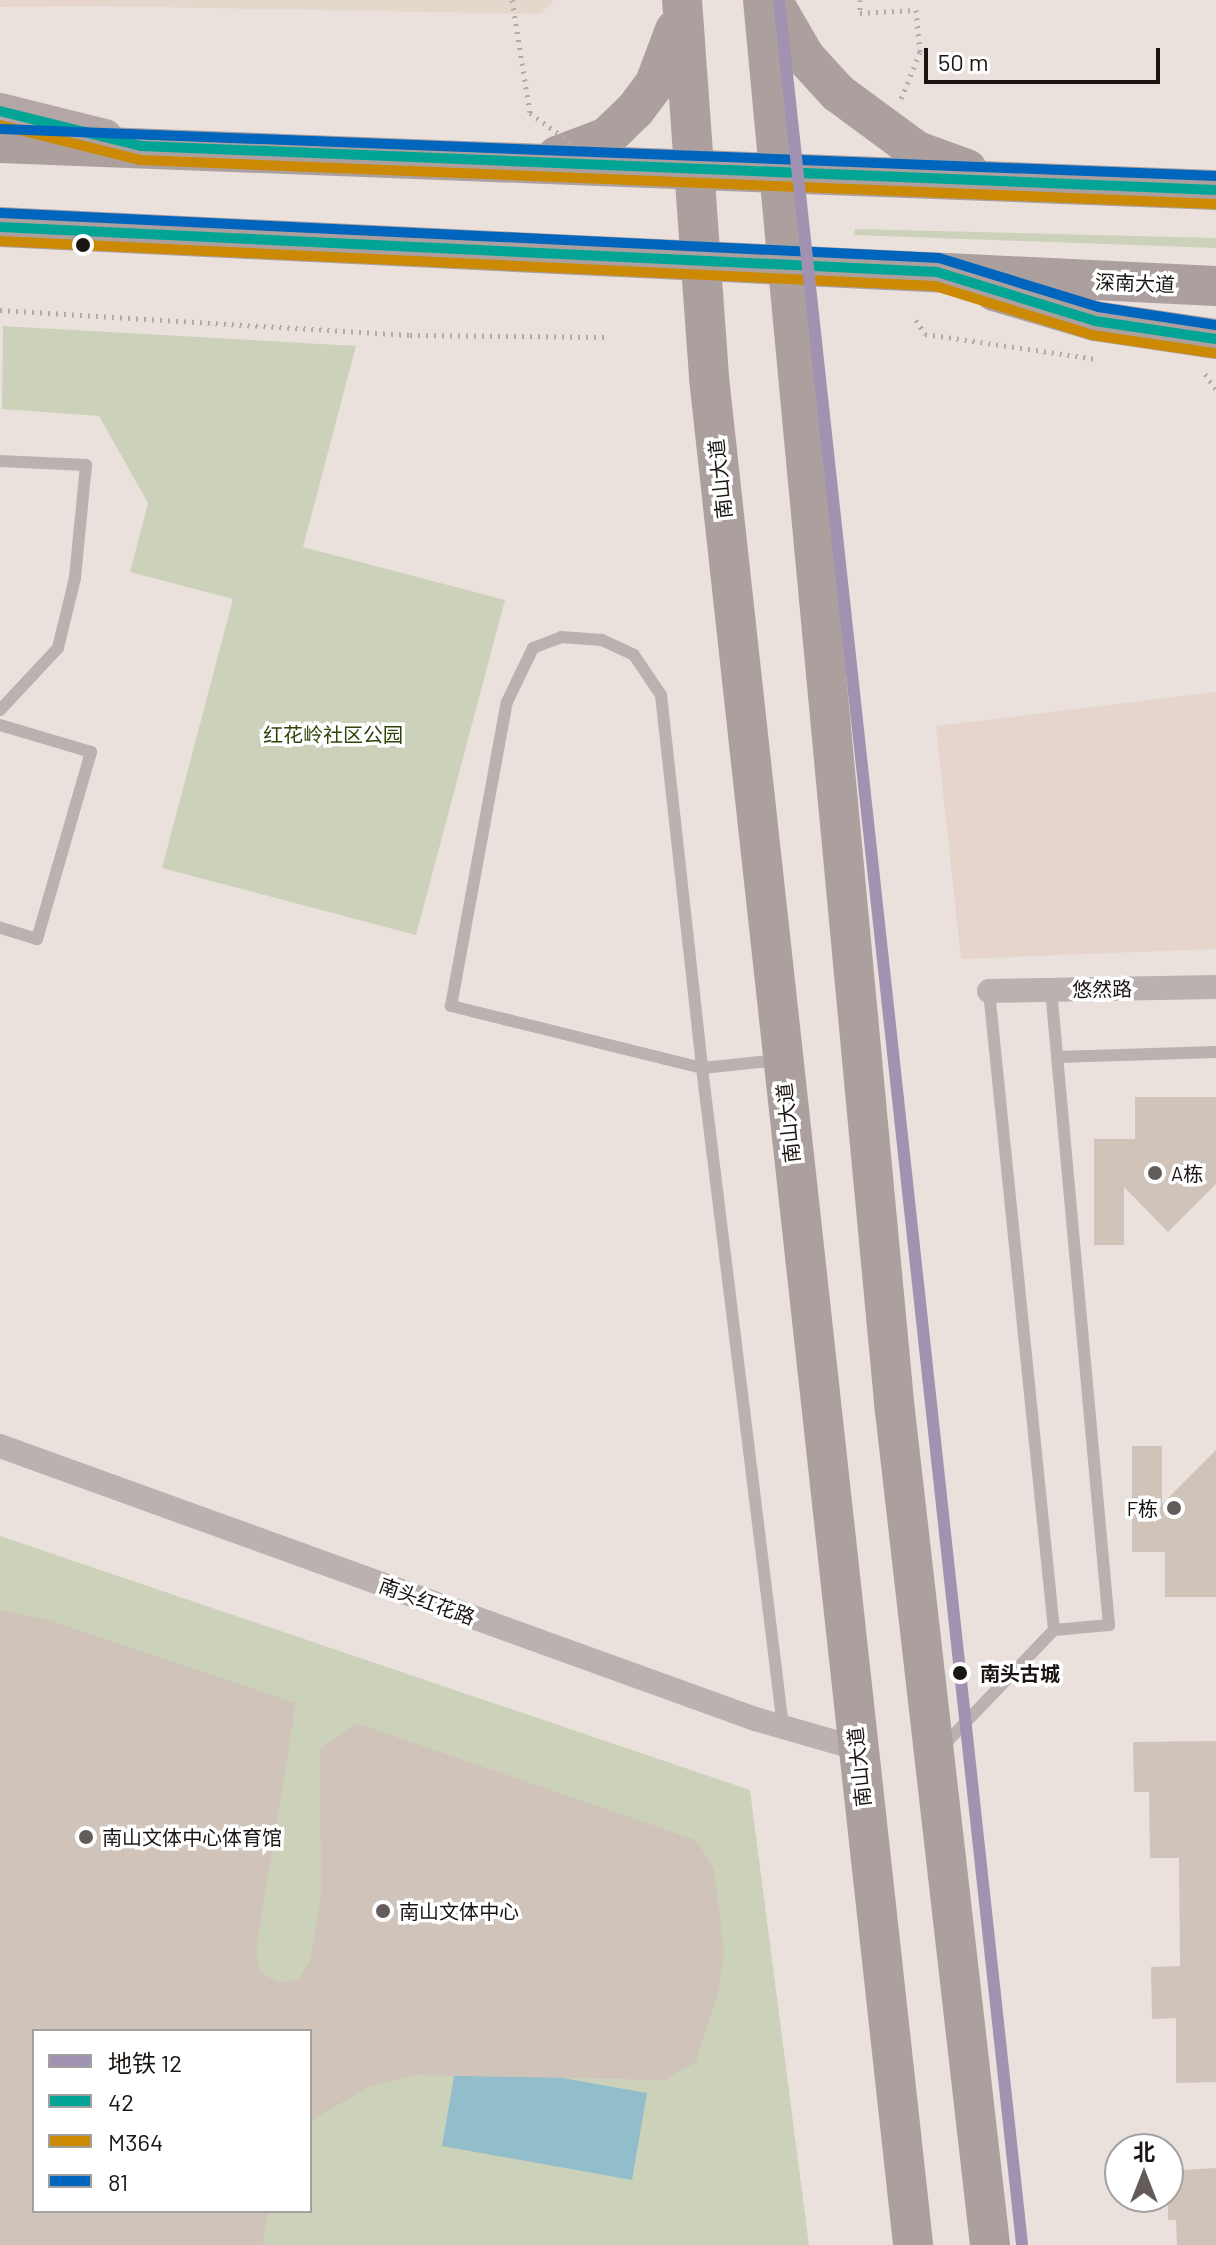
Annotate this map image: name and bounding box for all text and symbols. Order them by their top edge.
scale bar [928,32,1164,82]
text: 50 m [938,47,989,76]
unlabelled marker [75,237,91,253]
street label: 深南大道 [1095,270,1175,296]
street label: 南山大道 [704,438,736,520]
park label: 红花岭社区公园 [263,722,403,746]
street label: 悠然路 [1072,976,1132,1002]
street label: 南山大道 [772,1082,804,1164]
place label: A栋 [1171,1161,1203,1185]
marker: A栋 [1146,1164,1164,1182]
place label: F栋 [1127,1496,1158,1520]
marker: F栋 [1165,1499,1183,1517]
street label: 南头红花路 [376,1573,478,1629]
marker: 南头古城 [947,1660,973,1686]
place label: 南头古城 [980,1661,1060,1685]
street label: 南山大道 [843,1726,875,1808]
place label: 南山文体中心体育馆 [102,1825,282,1849]
marker: 南山文体中心体育馆 [77,1828,95,1846]
place label: 南山文体中心 [399,1899,519,1923]
marker: 南山文体中心 [374,1902,392,1920]
legend [32,2029,312,2213]
text: 地铁 12 [108,2048,182,2077]
text: 42 [108,2087,134,2116]
text: M364 [108,2127,163,2156]
north arrow [1104,2133,1184,2213]
text: 北 [1133,2138,1155,2164]
text: 81 [108,2167,128,2196]

